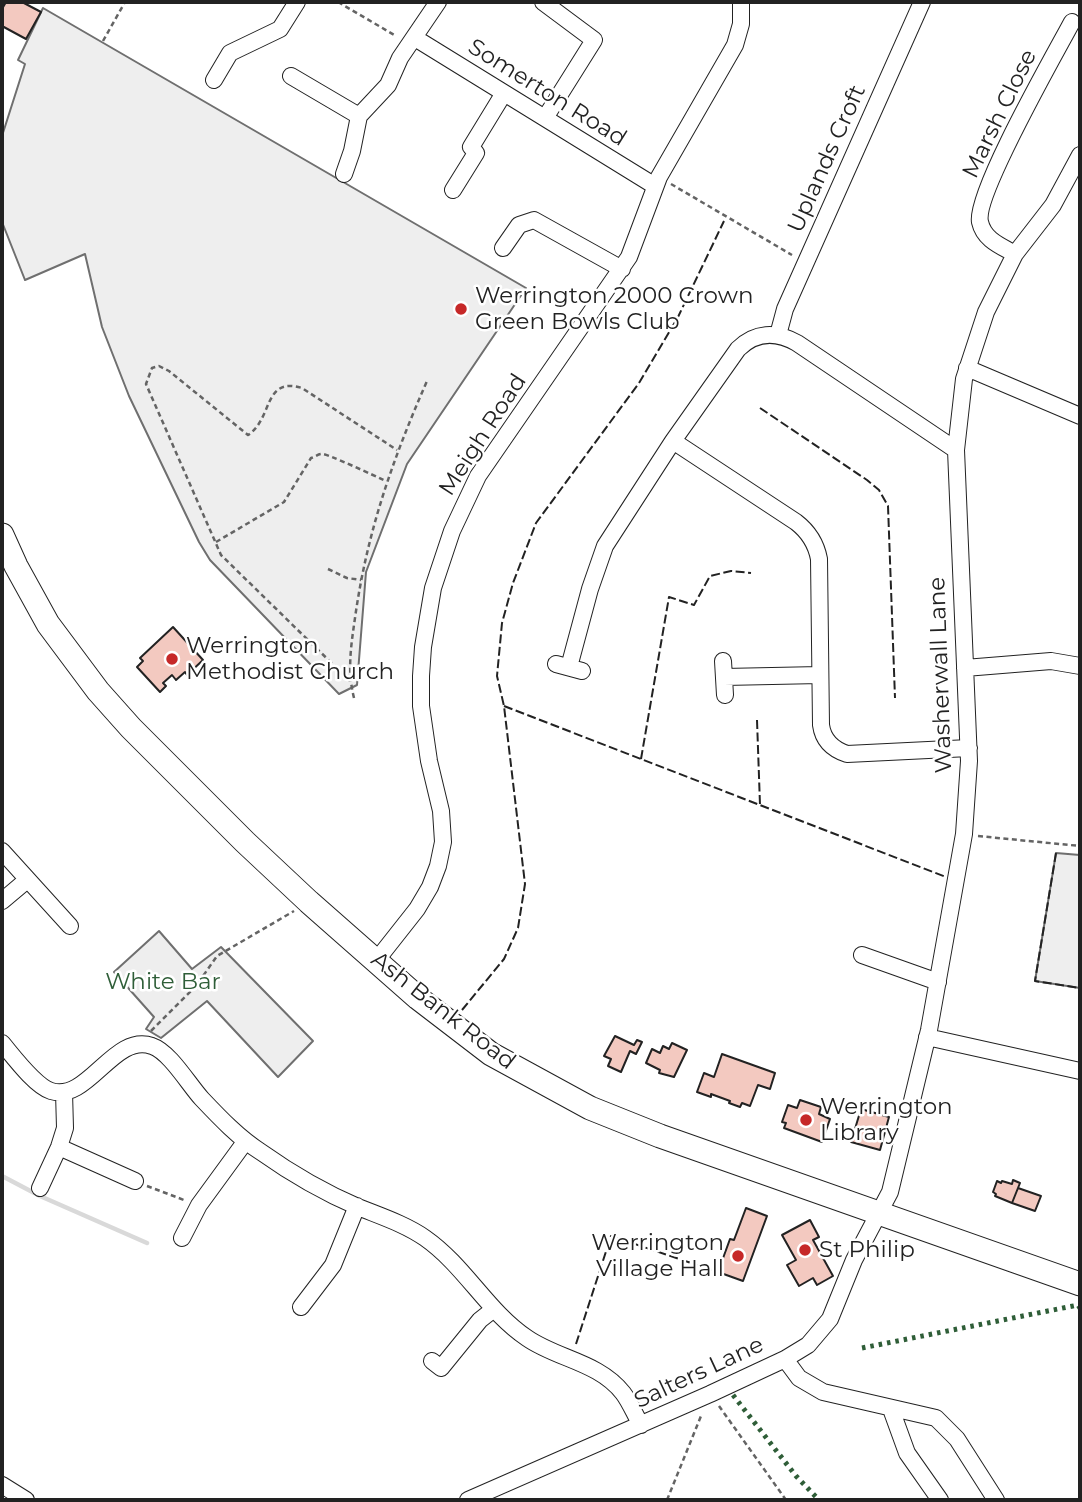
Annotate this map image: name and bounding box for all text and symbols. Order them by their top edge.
street label: Somerton Road [463,33,631,153]
street label: Marsh Close [957,45,1043,183]
street label: Uplands Croft [782,81,872,237]
place label: Werrington 2000 Crown Green Bowls Club [475,282,753,336]
marker: Werrington 2000 Crown Green Bowls Club [453,301,469,317]
street label: Meigh Road [433,369,533,501]
street label: Washerwall Lane [924,576,958,774]
place label: Werrington Methodist Church [186,632,394,686]
marker: Werrington Methodist Church [164,651,180,667]
street label: Ash Bank Road [365,946,521,1076]
park label: White Bar [105,968,221,996]
place label: Werrington Library [820,1093,953,1147]
marker: Werrington Library [798,1112,814,1128]
place label: Werrington Village Hall [591,1229,724,1283]
place label: St Philip [819,1236,915,1264]
marker: St Philip [797,1242,813,1258]
marker: Werrington Village Hall [730,1248,746,1264]
street label: Salters Lane [630,1331,768,1415]

